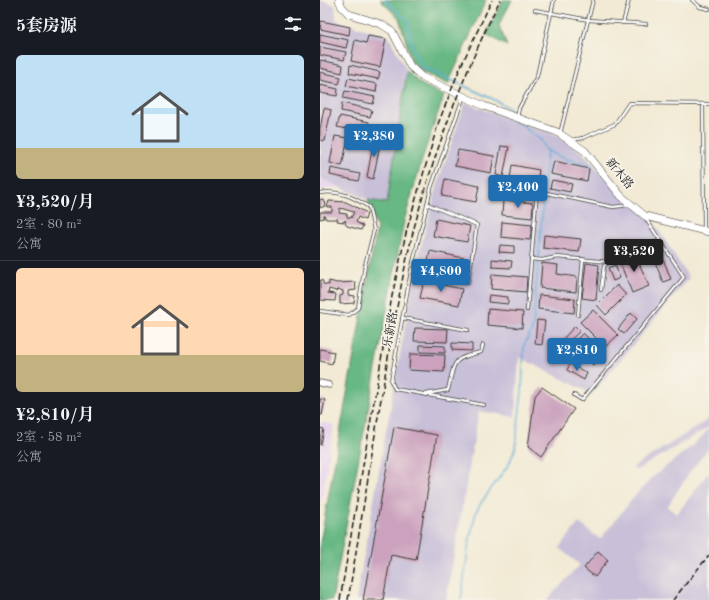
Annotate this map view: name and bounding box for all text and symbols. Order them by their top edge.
icon: filters [282,13,304,35]
text: 5套房源 [16,18,77,35]
icon: home [124,81,196,153]
pin: ¥2,380 [341,124,407,158]
text: ¥2,380 [353,130,395,143]
street label: 新木路 [603,155,637,192]
pin: ¥2,400 [485,175,551,209]
text: ¥2,400 [497,181,539,194]
text: ¥3,520/月 [16,194,95,211]
text: 2室 · 80 m² [16,218,81,231]
text: 公寓 [16,238,42,251]
pin: ¥3,520 [601,239,667,273]
text: ¥3,520 [613,245,655,258]
pin: ¥4,800 [408,259,474,293]
text: ¥4,800 [420,265,462,278]
icon: home [124,294,196,366]
street label: 乐新路 [380,311,400,349]
pin: ¥2,810 [544,338,610,372]
text: ¥2,810 [556,344,598,357]
text: ¥2,810/月 [16,407,95,424]
text: 2室 · 58 m² [16,431,81,444]
text: 公寓 [16,451,42,464]

